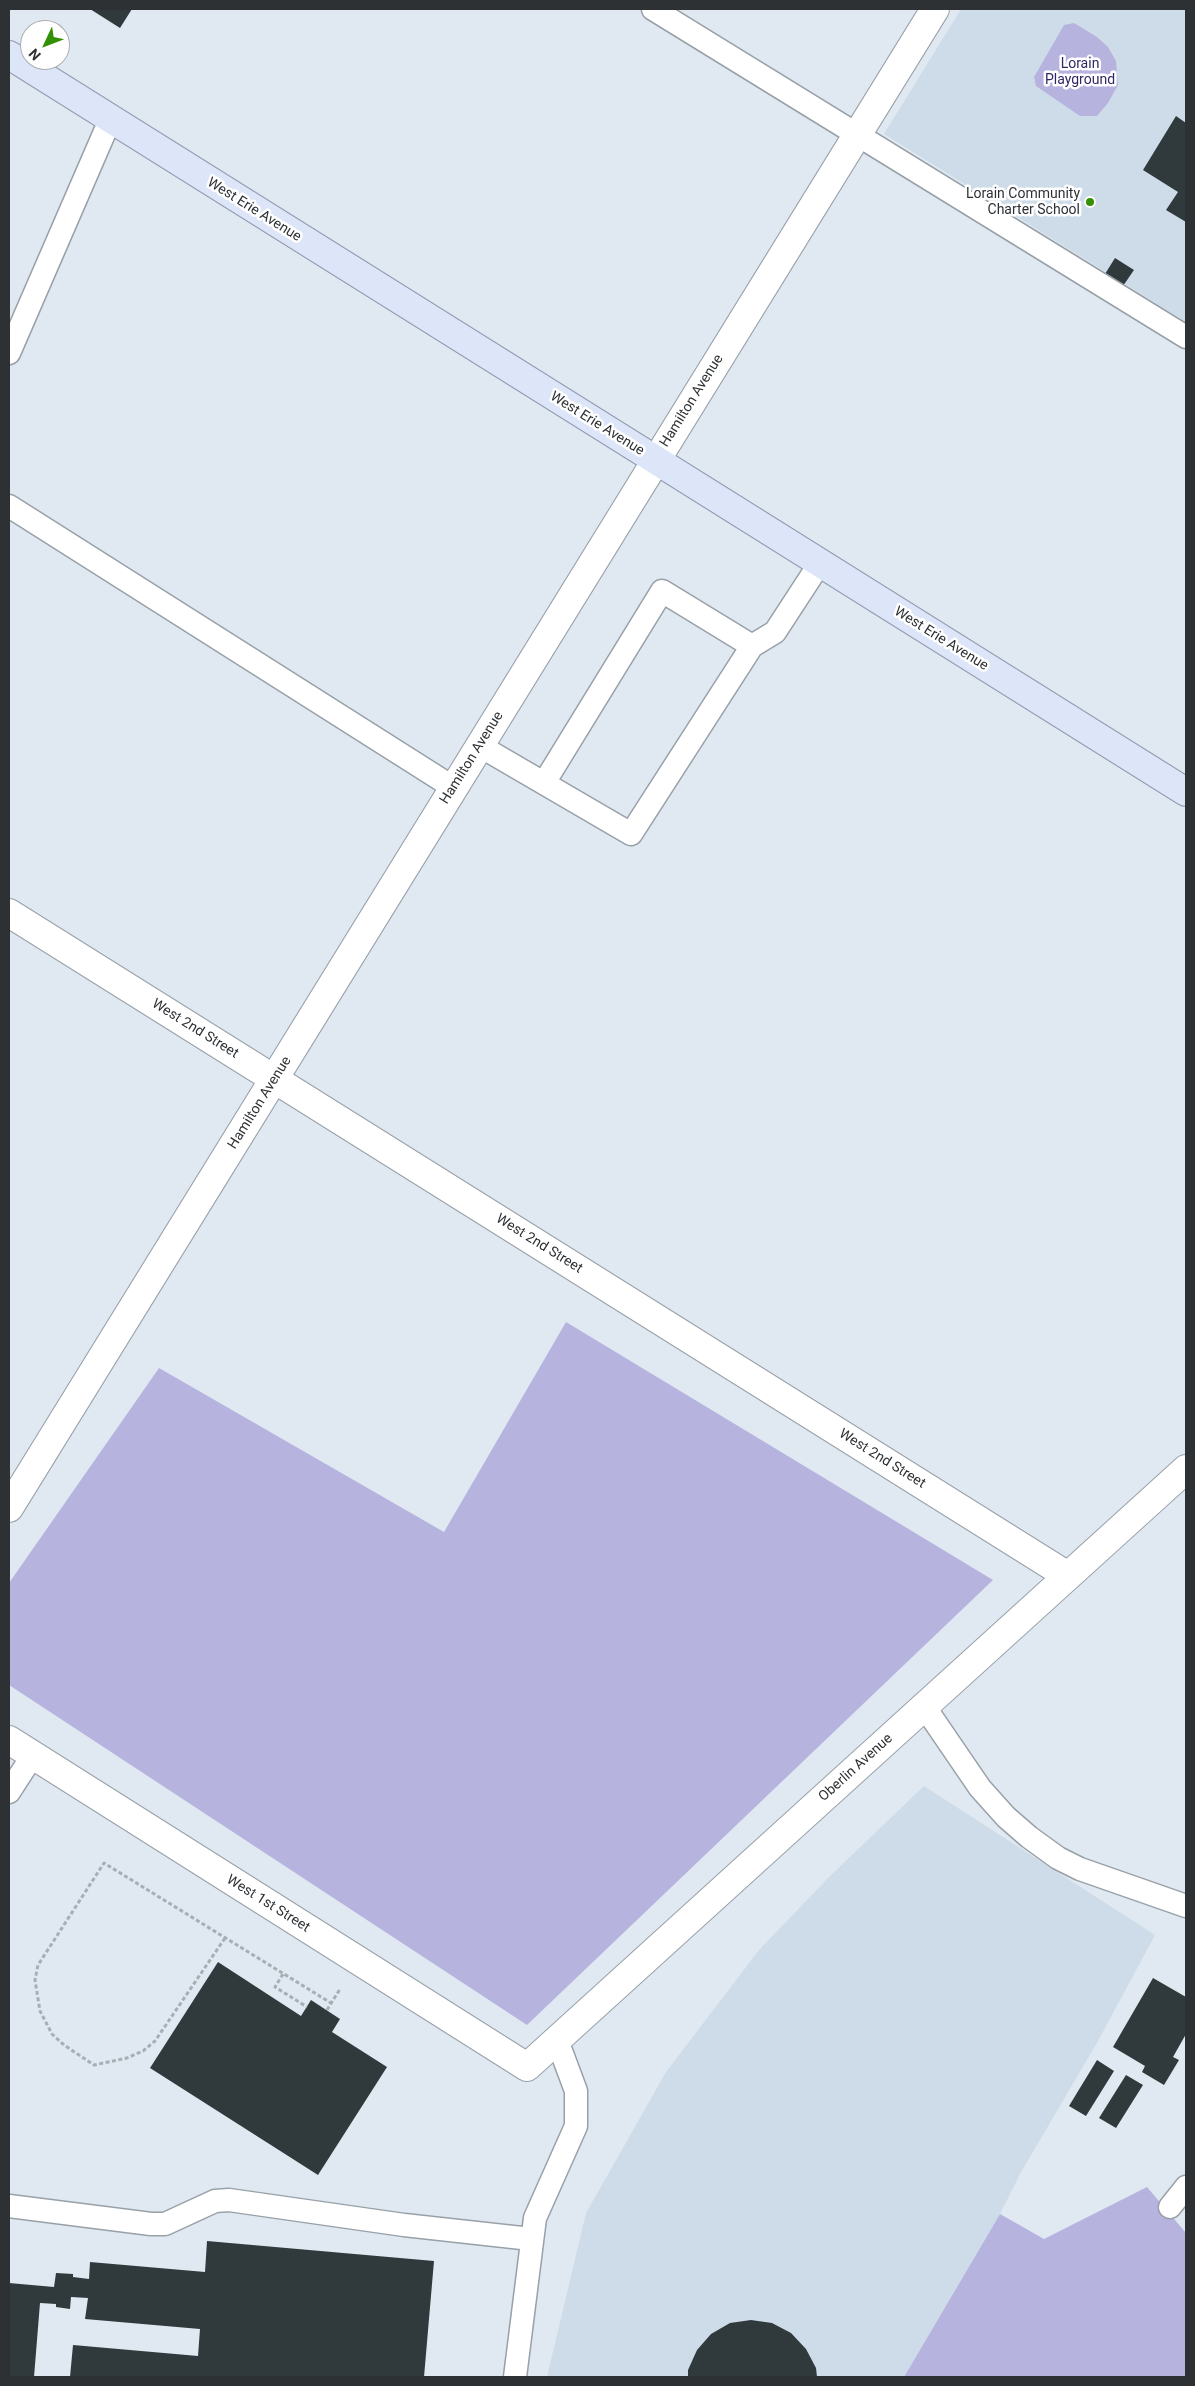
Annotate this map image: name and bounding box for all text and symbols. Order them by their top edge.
north arrow [20,20,70,70]
text: N [26,45,44,64]
park label: Lorain Playground [1045,56,1115,88]
street label: West Erie Avenue [204,174,304,246]
place label: Lorain Community Charter School [966,186,1080,218]
marker: Lorain Community Charter School [1084,196,1096,208]
street label: Hamilton Avenue [657,352,727,450]
street label: West Erie Avenue [547,388,647,460]
street label: West Erie Avenue [891,603,991,675]
street label: Hamilton Avenue [437,709,507,807]
street label: West 2nd Street [149,996,241,1062]
street label: Hamilton Avenue [225,1054,295,1152]
street label: West 2nd Street [493,1211,585,1277]
street label: West 2nd Street [836,1426,928,1492]
street label: Oberlin Avenue [816,1730,896,1806]
street label: West 1st Street [223,1872,313,1936]

